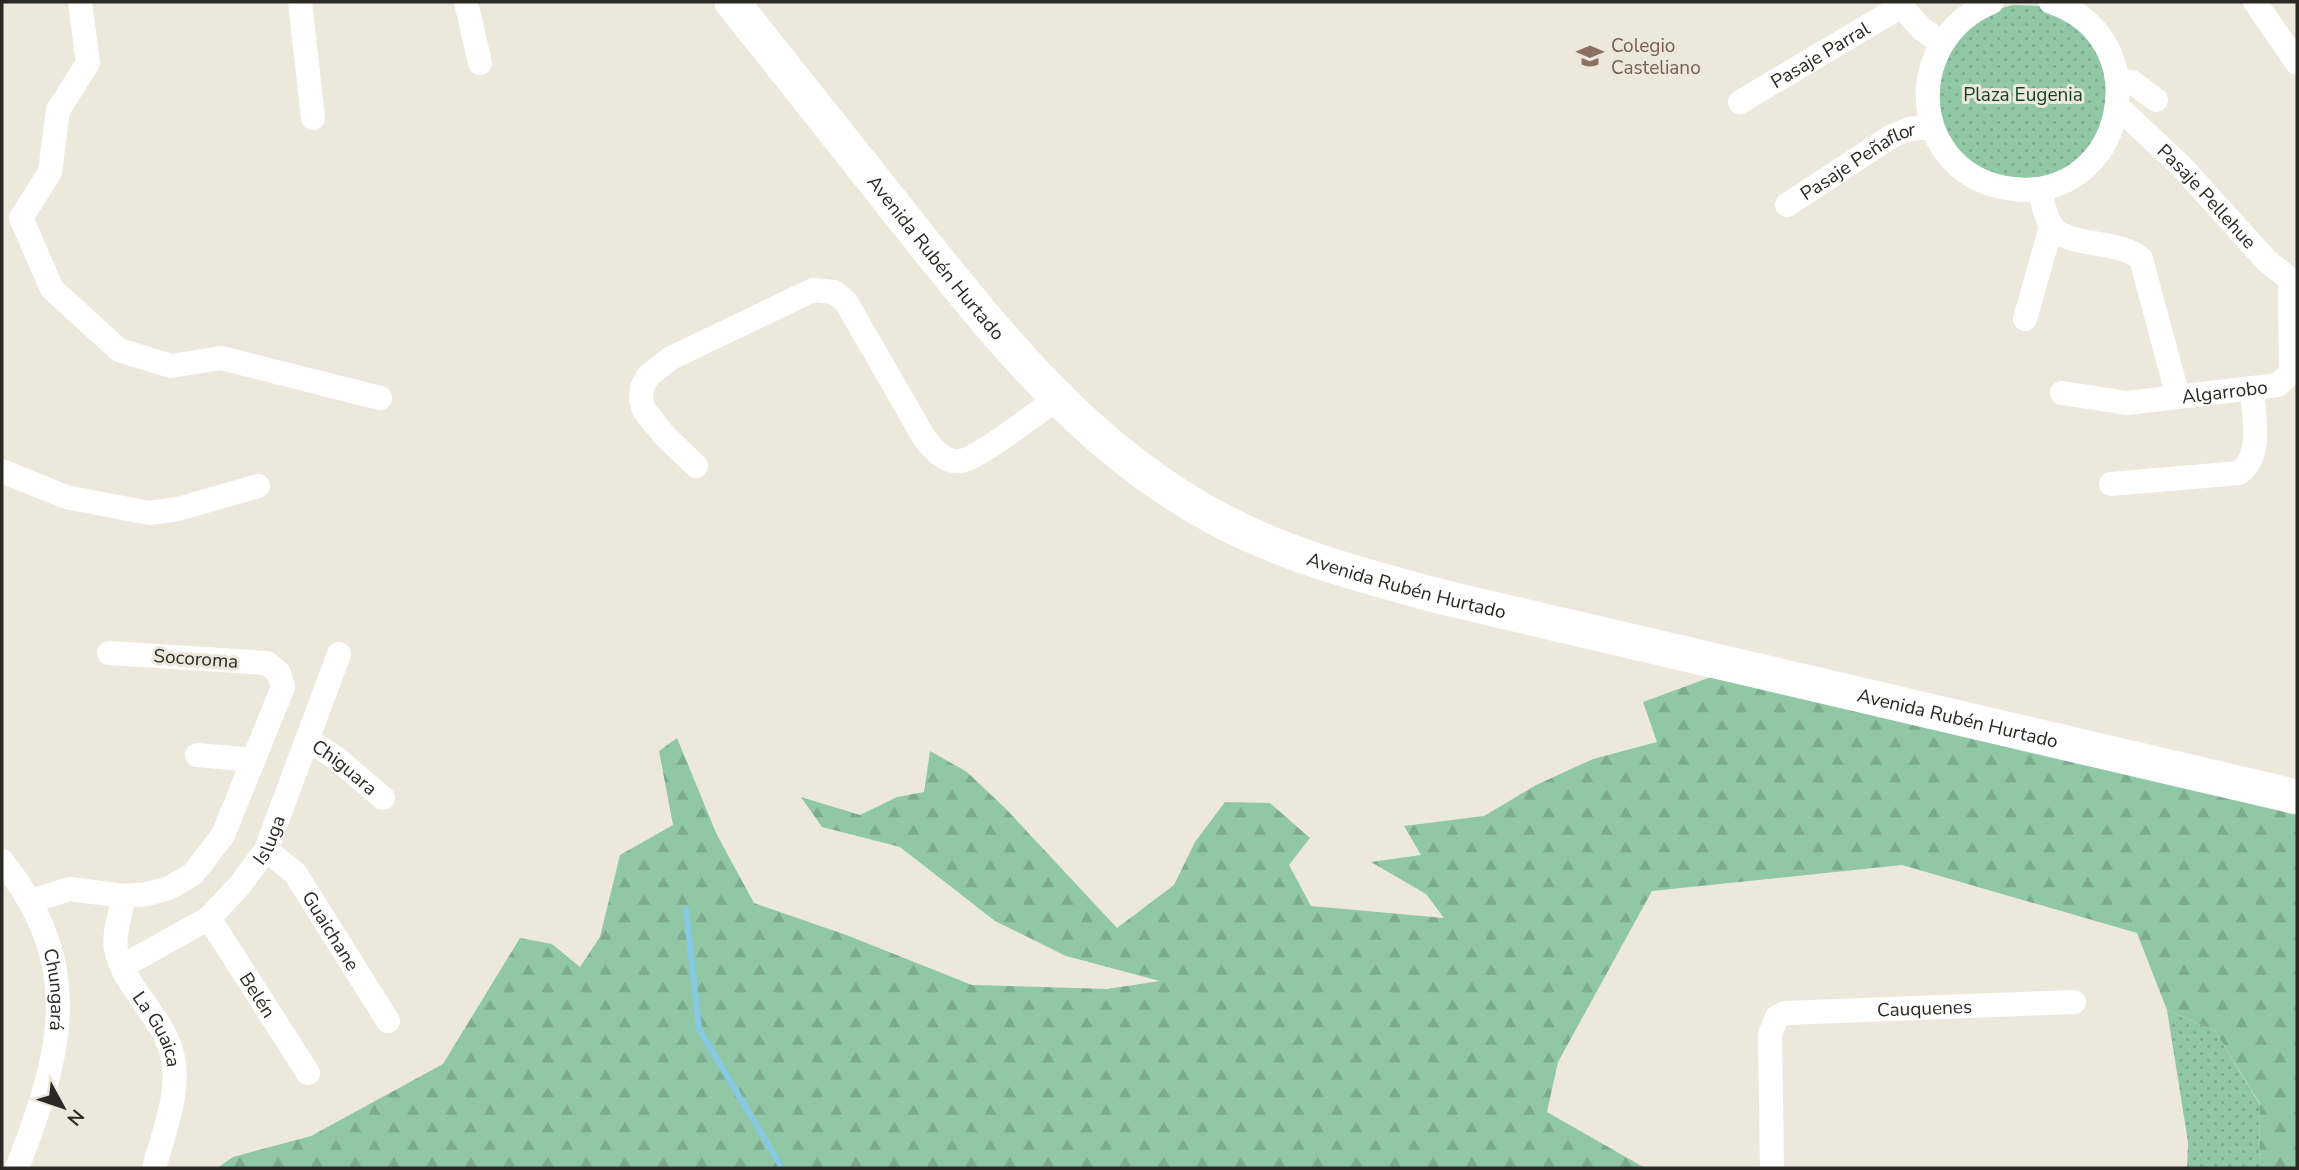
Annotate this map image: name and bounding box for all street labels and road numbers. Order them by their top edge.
street label: Pasaje Parral [1766,16,1875,95]
street label: Pasaje Peñaflor [1795,117,1916,207]
street label: Pasaje Pellehue [2151,138,2262,255]
street label: Avenida Rubén Hurtado [861,170,1010,346]
street label: Algarrobo [2180,374,2269,410]
street label: Avenida Rubén Hurtado [1303,546,1509,626]
street label: Socoroma [153,643,239,675]
street label: Avenida Rubén Hurtado [1855,683,2061,755]
street label: Chiguara [307,734,382,802]
street label: Isluga [247,812,292,870]
street label: Guaichane [295,886,365,976]
street label: Chungará [36,946,70,1032]
street label: Belén [233,967,281,1023]
street label: La Guaica [126,986,186,1069]
street label: Cauquenes [1877,994,1973,1023]

